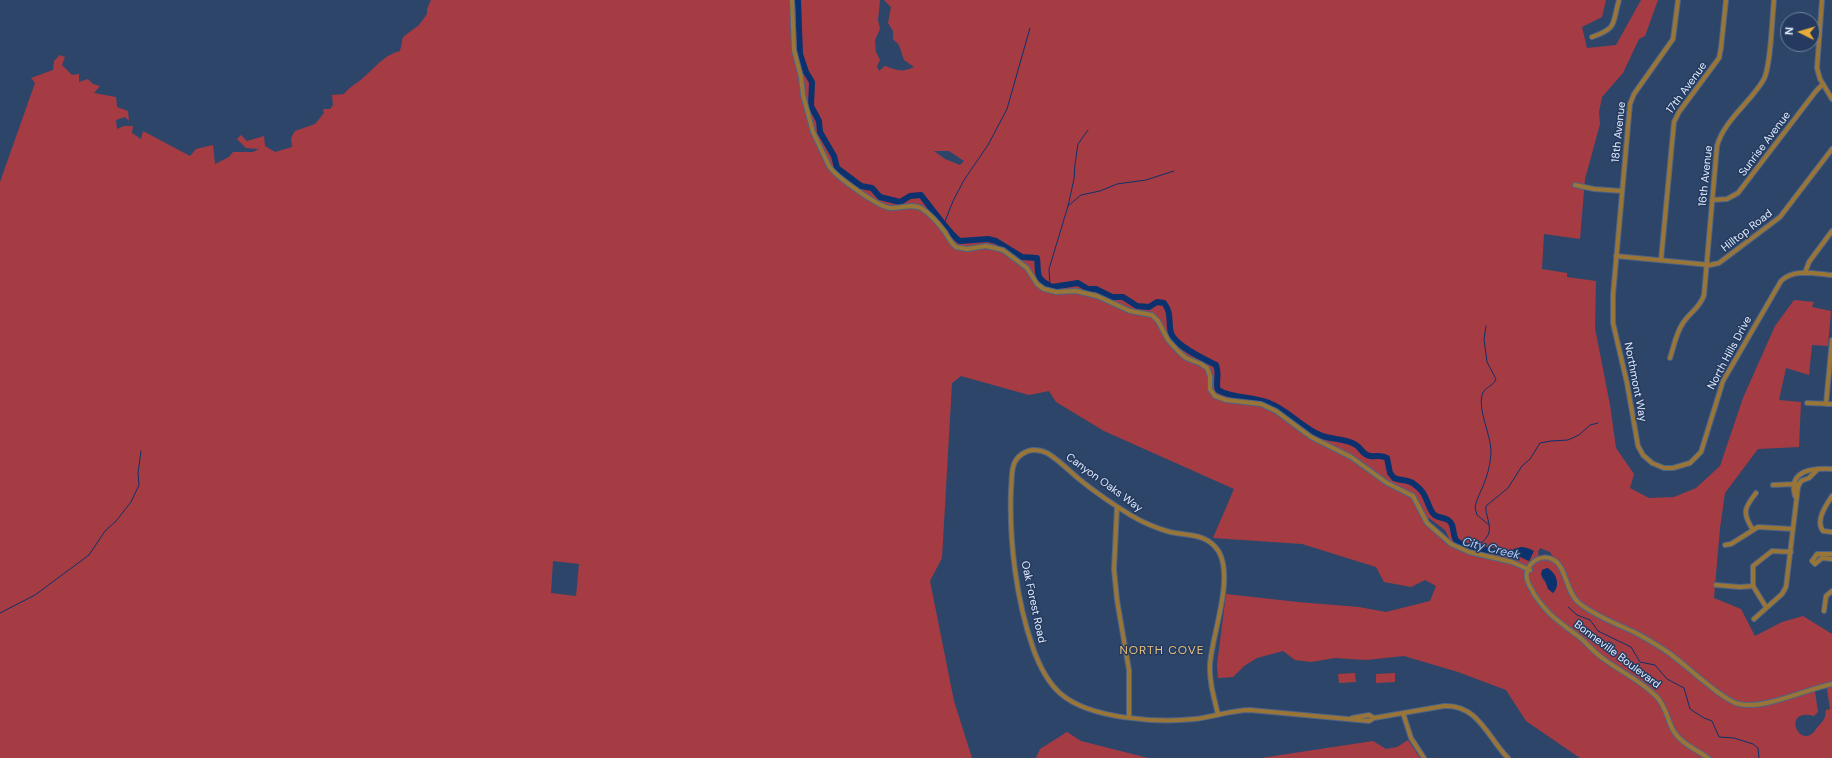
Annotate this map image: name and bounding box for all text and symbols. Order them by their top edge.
north arrow [1780,12,1820,52]
text: N [1782,26,1796,36]
street label: 17th Avenue [1664,60,1710,116]
street label: 18th Avenue [1609,101,1629,163]
street label: Sunrise Avenue [1736,109,1794,179]
street label: 16th Avenue [1696,145,1716,207]
street label: Hilltop Road [1719,207,1775,255]
street label: North Hills Drive [1705,314,1755,392]
street label: Northmont Way [1621,341,1649,423]
street label: Canyon Oaks Way [1063,451,1145,515]
water label: City Creek [1461,535,1521,563]
street label: Oak Forest Road [1018,560,1048,644]
street label: Bonneville Boulevard [1571,618,1663,692]
district label: NORTH COVE [1119,644,1205,658]

